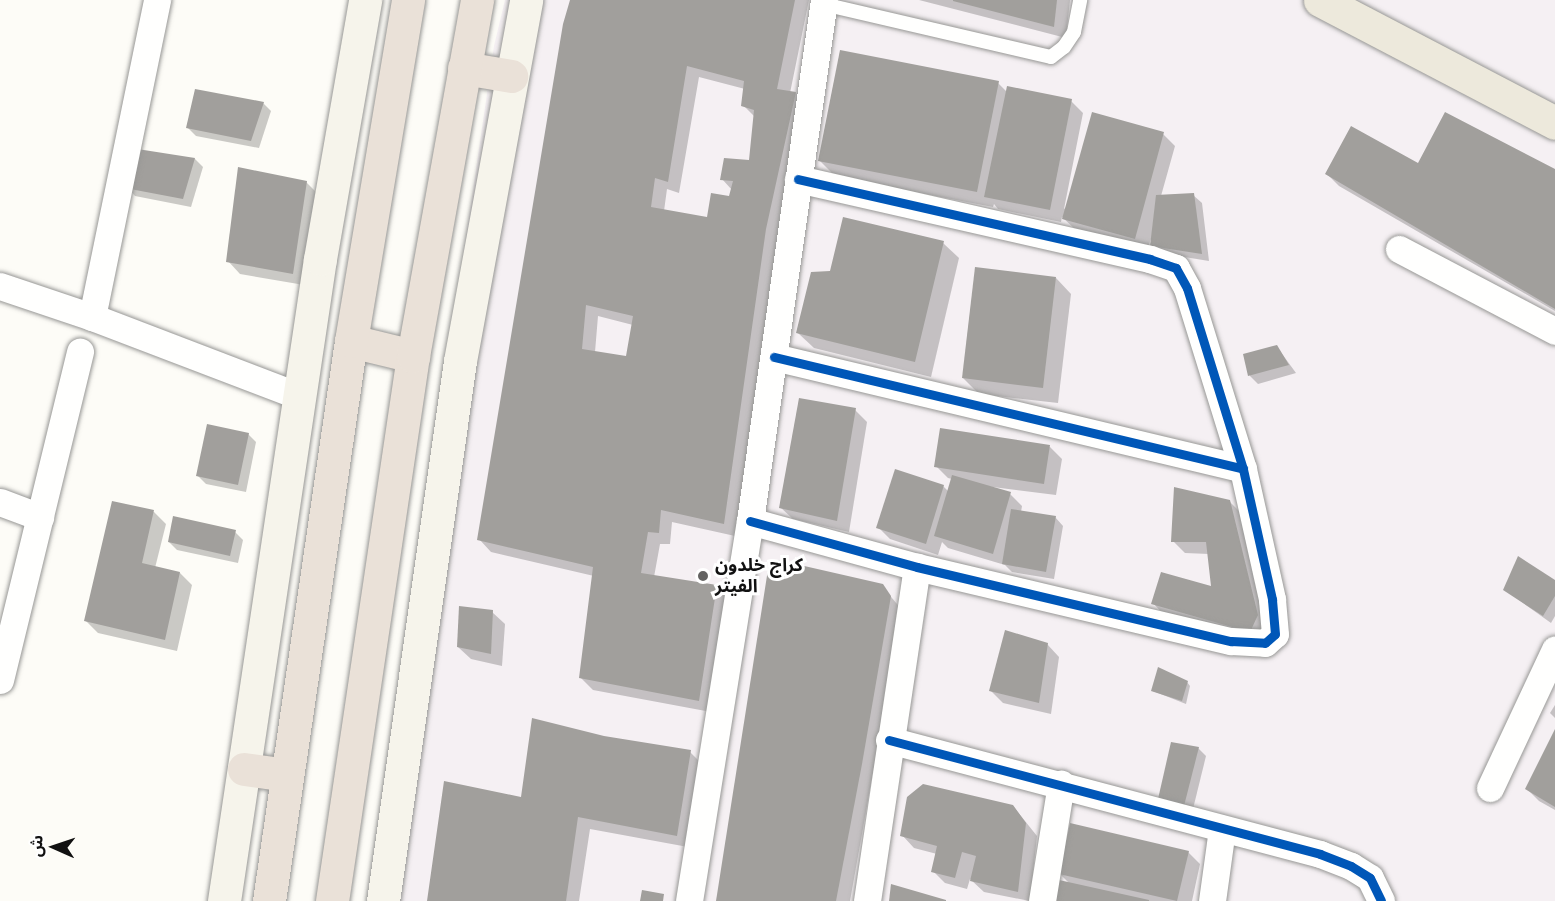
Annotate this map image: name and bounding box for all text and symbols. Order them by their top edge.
place label: كراج خلدون الفيتر [715,555,803,598]
marker: كراج خلدون الفيتر [696,569,710,583]
north arrow [24,817,84,877]
text: ش [25,835,47,858]

